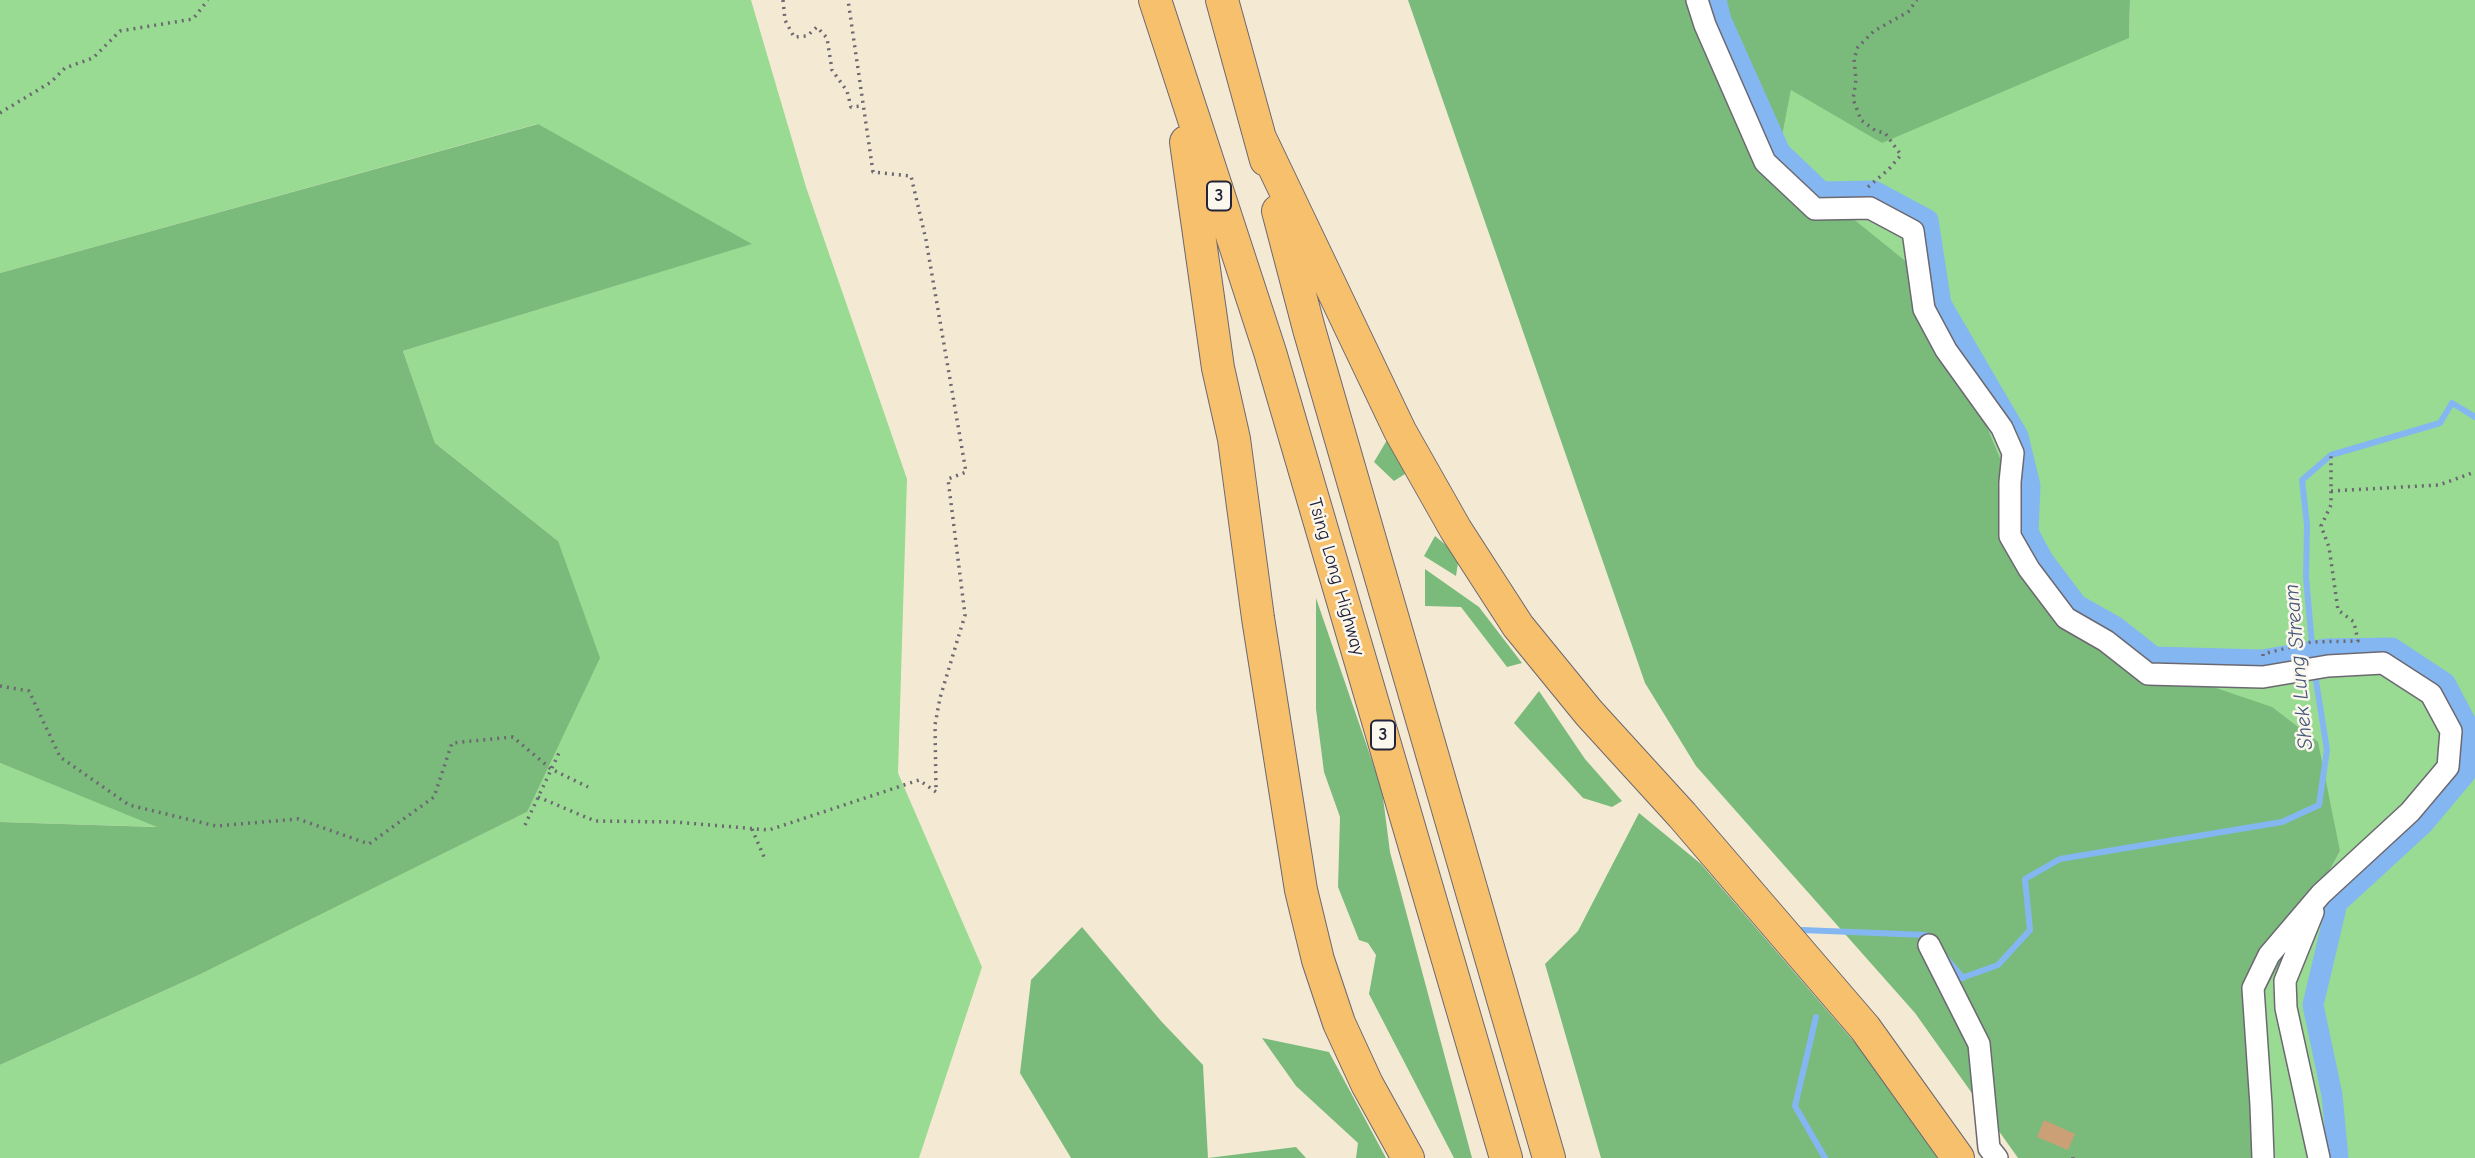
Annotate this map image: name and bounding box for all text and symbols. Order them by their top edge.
road number: 3 [1207,182,1231,210]
street label: Tsing Long Highway [1303,496,1369,658]
water label: Shek Lung Stream [2279,583,2319,751]
road number: 3 [1371,720,1395,750]

